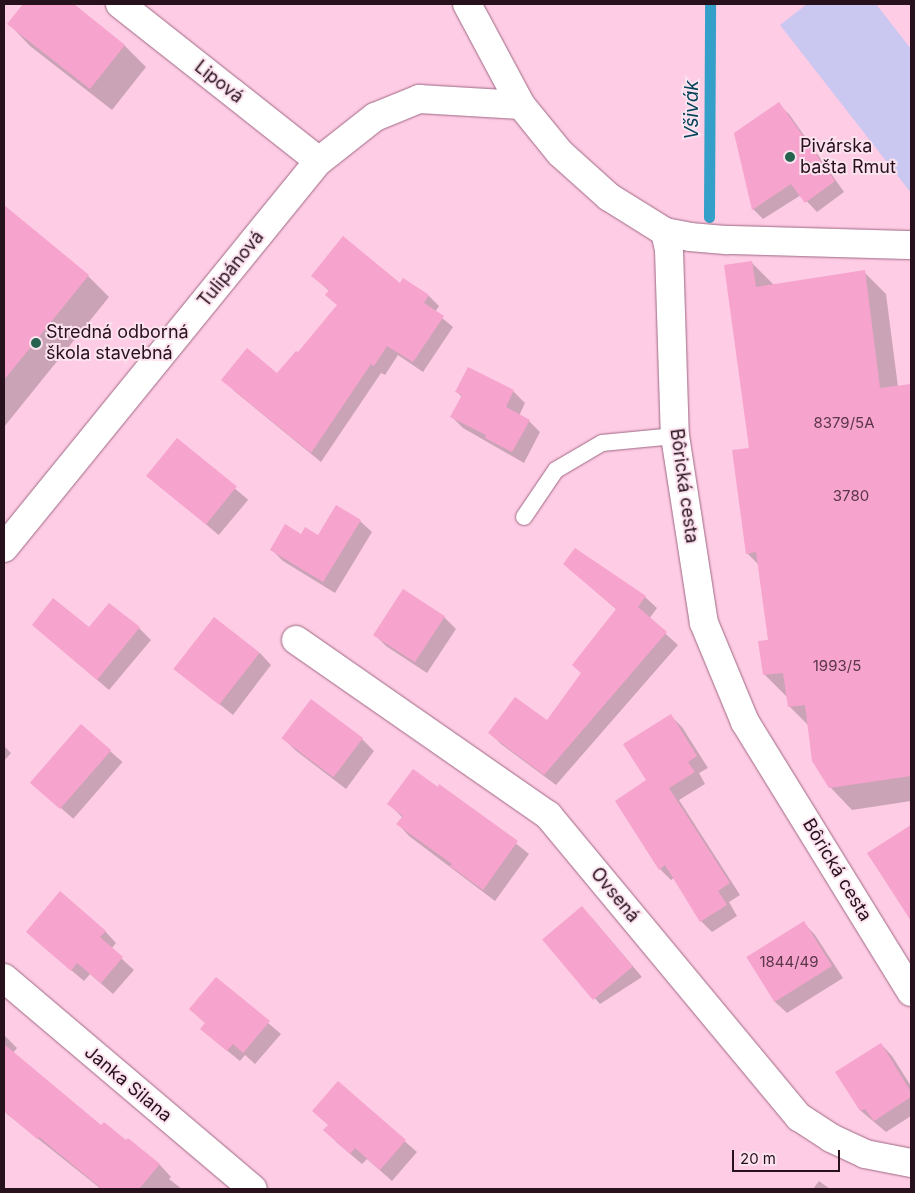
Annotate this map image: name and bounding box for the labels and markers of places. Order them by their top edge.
place label: Pivárska bašta Rmut [800,136,896,178]
marker: Pivárska bašta Rmut [784,151,796,163]
place label: Stredná odborná škola stavebná [46,322,189,364]
marker: Stredná odborná škola stavebná [30,337,42,349]

